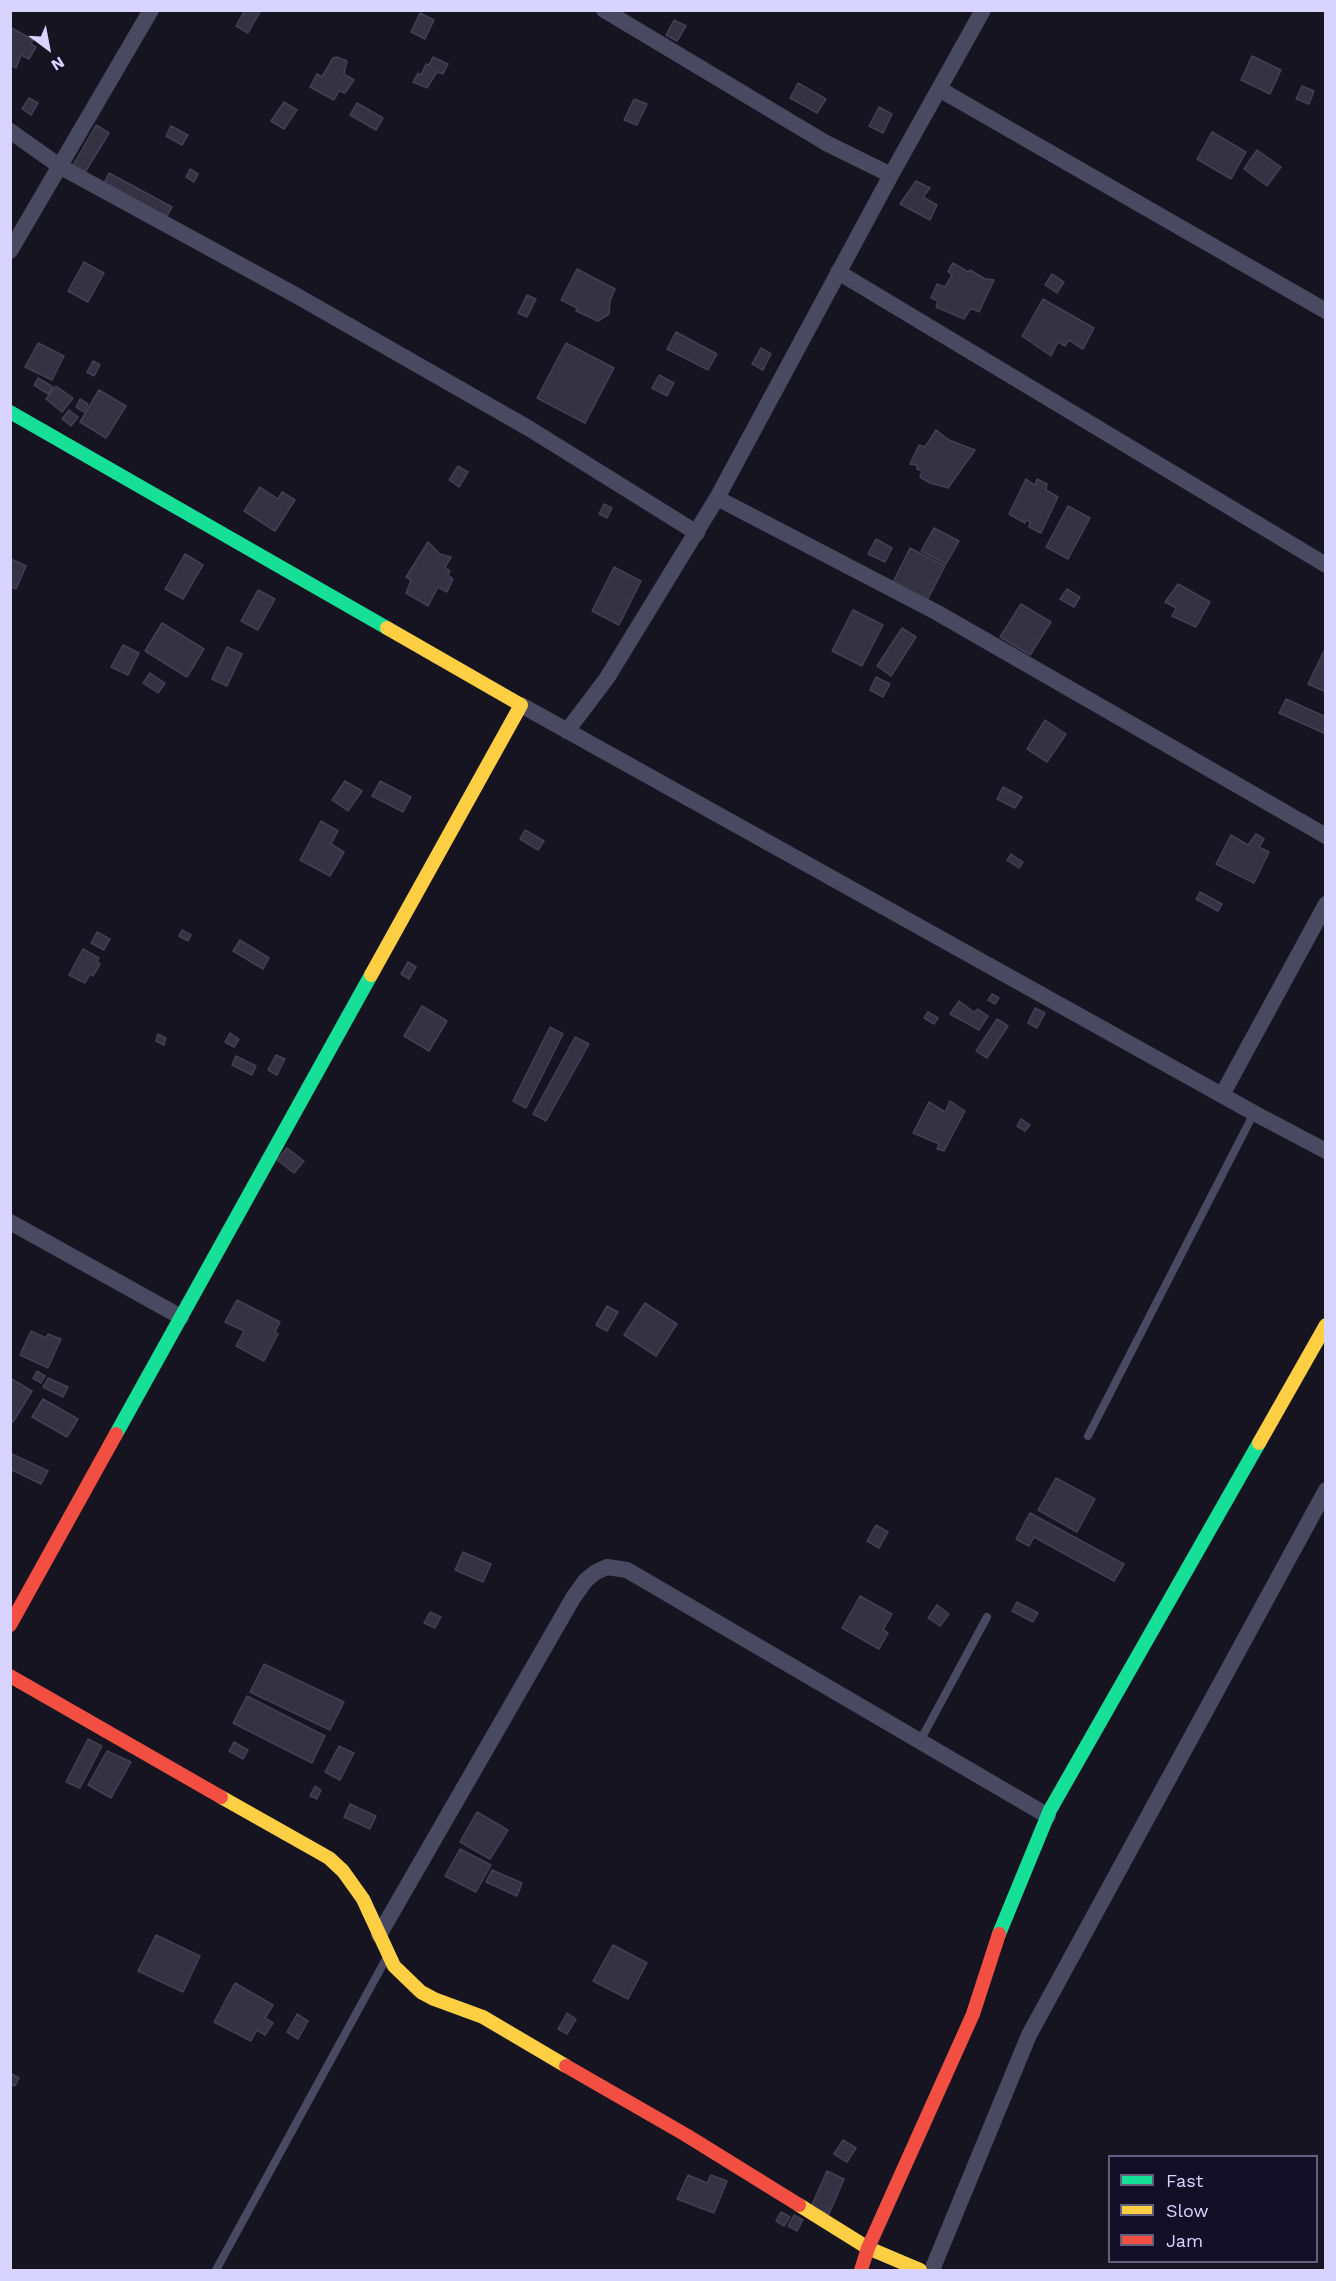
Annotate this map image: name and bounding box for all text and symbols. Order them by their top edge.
north arrow [18,18,78,78]
text: N [48,52,68,75]
legend [1108,2155,1318,2263]
text: Fast [1166,2170,1203,2191]
text: Slow [1166,2200,1209,2221]
text: Jam [1166,2230,1203,2251]

